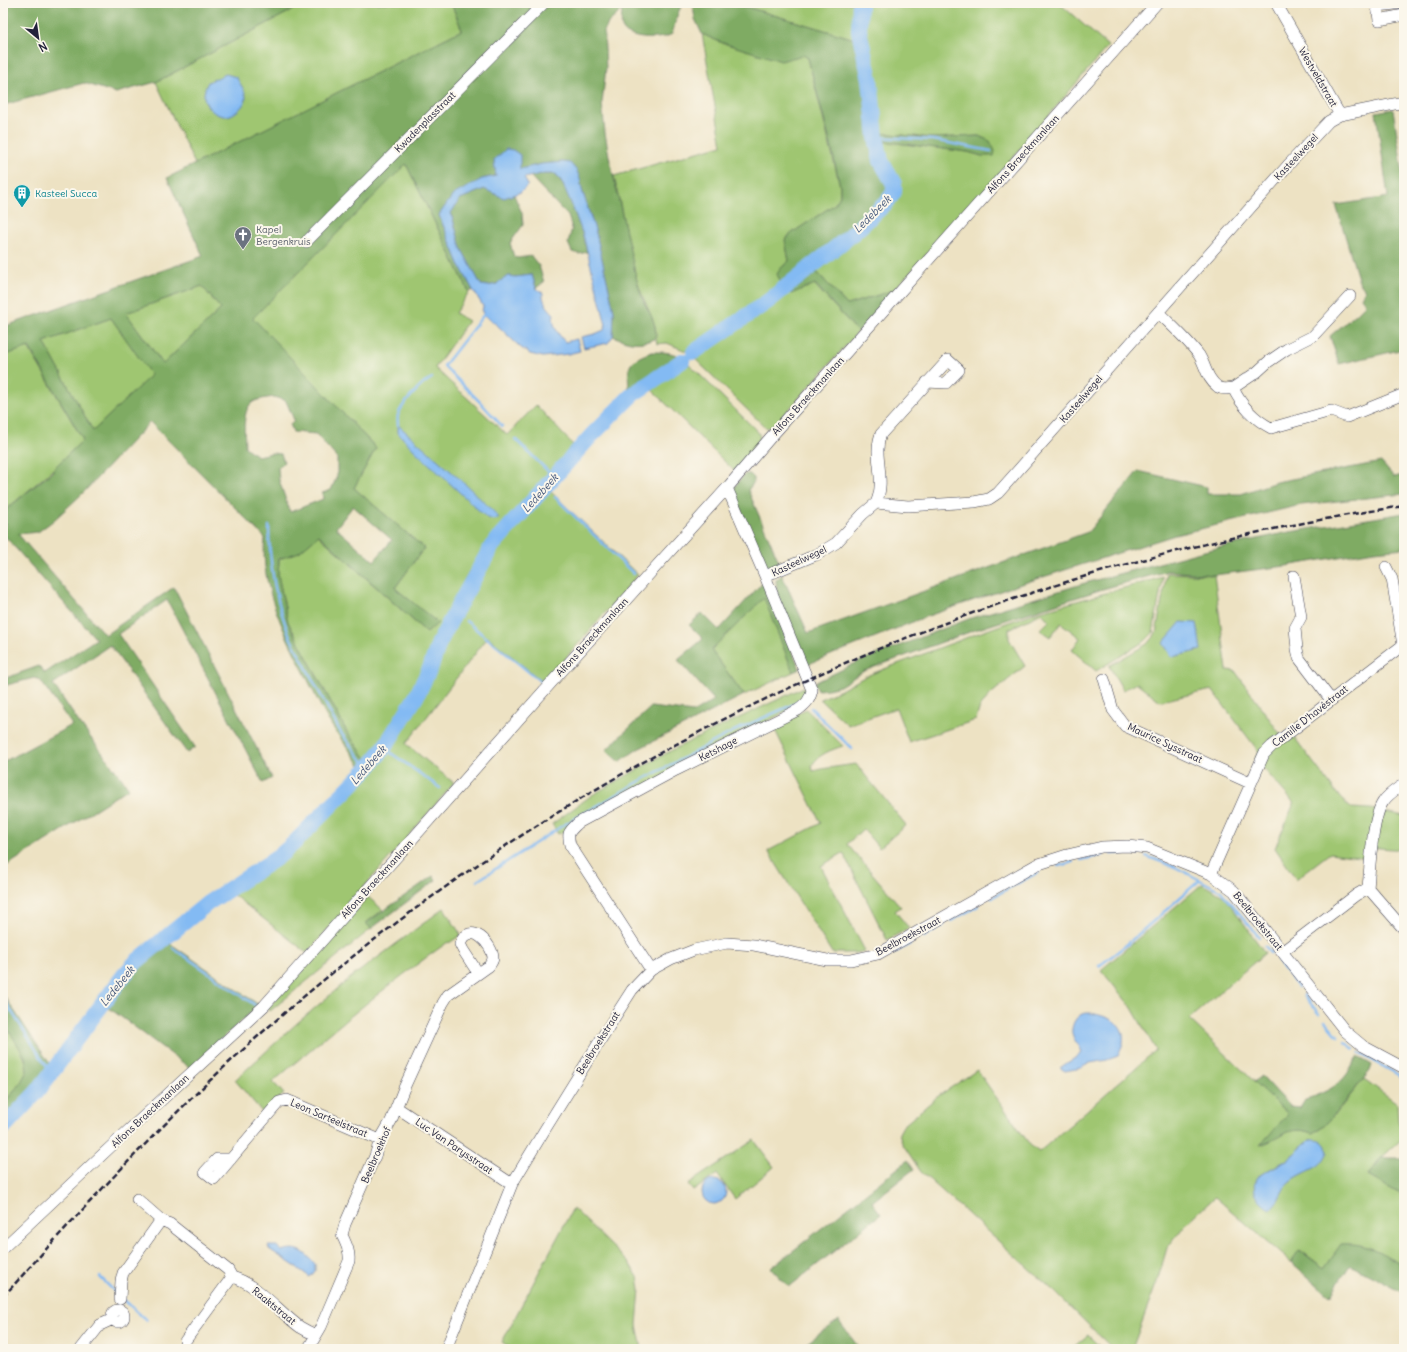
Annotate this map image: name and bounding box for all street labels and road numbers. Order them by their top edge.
street label: Westveldstraat [1296,45,1341,110]
street label: Kwadenplasstraat [392,88,459,155]
street label: Alfons Braeckmanlaan [984,112,1062,196]
street label: Kasteelwegel [1271,131,1321,183]
street label: Alfons Braeckmanlaan [769,354,847,438]
street label: Kasteelwegel [1057,372,1105,426]
street label: Kasteelwegel [769,543,829,579]
street label: Alfons Braeckmanlaan [553,595,631,679]
street label: Camille D'havéstraat [1269,682,1351,750]
street label: Maurice Sysstraat [1126,720,1205,766]
street label: Ketshage [696,734,740,764]
street label: Alfons Braeckmanlaan [338,837,416,921]
street label: Beelbroekstraat [1230,889,1286,953]
street label: Beelbroekstraat [873,913,943,959]
street label: Beelbroekstraat [573,1009,623,1077]
street label: Alfons Braeckmanlaan [108,1071,192,1150]
street label: Leon Sarteelstraat [288,1096,370,1140]
street label: Luc Van Parysstraat [413,1115,496,1177]
street label: Beelbroekhof [358,1124,394,1185]
street label: Raaktstraat [249,1284,299,1328]

